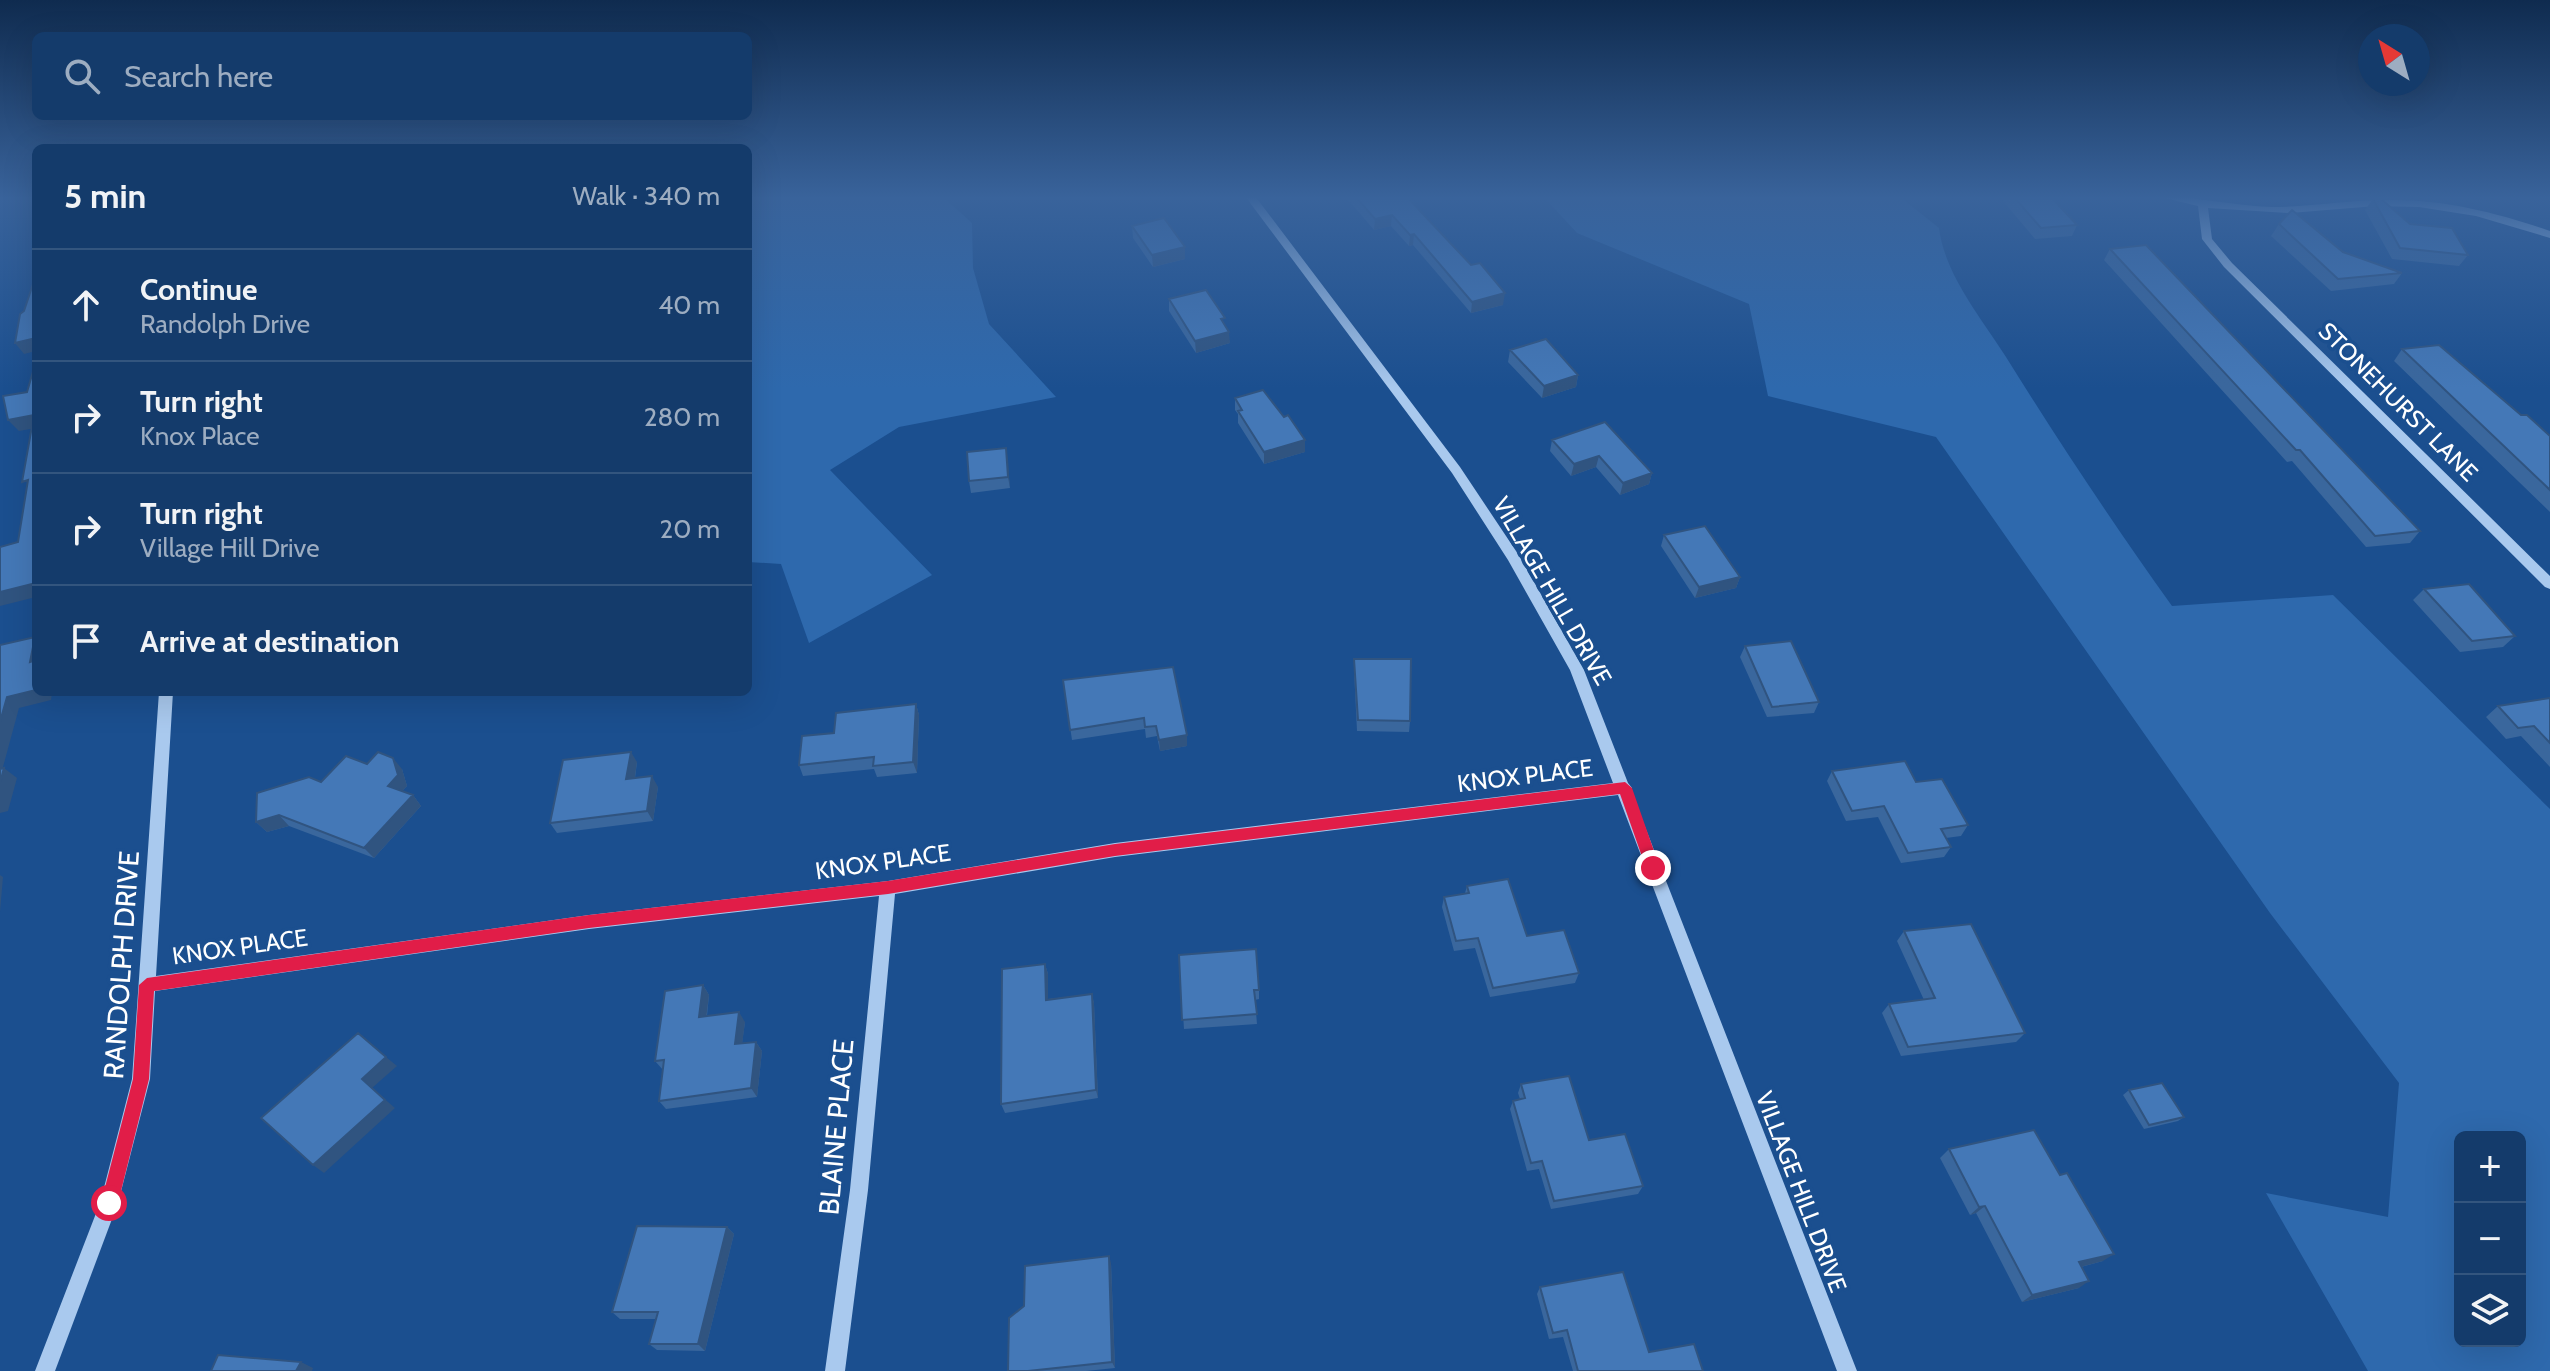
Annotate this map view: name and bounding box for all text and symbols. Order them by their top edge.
north arrow [2358,24,2430,96]
search box [32,32,752,120]
icon: search [60,54,104,98]
text: Search here [124,58,273,95]
text: 5 min [64,175,146,217]
text: Walk · 340 m [572,180,720,212]
text: Continue [140,271,257,308]
icon: ahead [64,283,108,327]
text: 40 m [658,289,720,321]
text: Randolph Drive [140,308,310,340]
street label: STONEHURST LANE [2313,316,2484,487]
text: Turn right [140,383,263,420]
icon: right [64,395,108,439]
text: 280 m [644,401,720,433]
text: Knox Place [140,420,260,452]
street label: VILLAGE HILL DRIVE [1487,491,1618,690]
text: Turn right [140,495,263,532]
icon: right [64,507,108,551]
text: 20 m [660,513,720,545]
text: Village Hill Drive [140,532,319,564]
icon: arrive [64,619,108,663]
text: Arrive at destination [140,623,400,660]
street label: KNOX PLACE [1456,753,1594,798]
street label: KNOX PLACE [813,838,952,885]
street label: RANDOLPH DRIVE [96,850,146,1080]
route end [1635,850,1671,886]
street label: KNOX PLACE [170,923,309,970]
street label: BLAINE PLACE [811,1038,861,1216]
street label: VILLAGE HILL DRIVE [1750,1087,1853,1296]
map controls [2454,1131,2526,1347]
button: + [2454,1131,2526,1203]
route start [91,1185,127,1221]
button: − [2454,1203,2526,1275]
button: layers [2454,1275,2526,1347]

